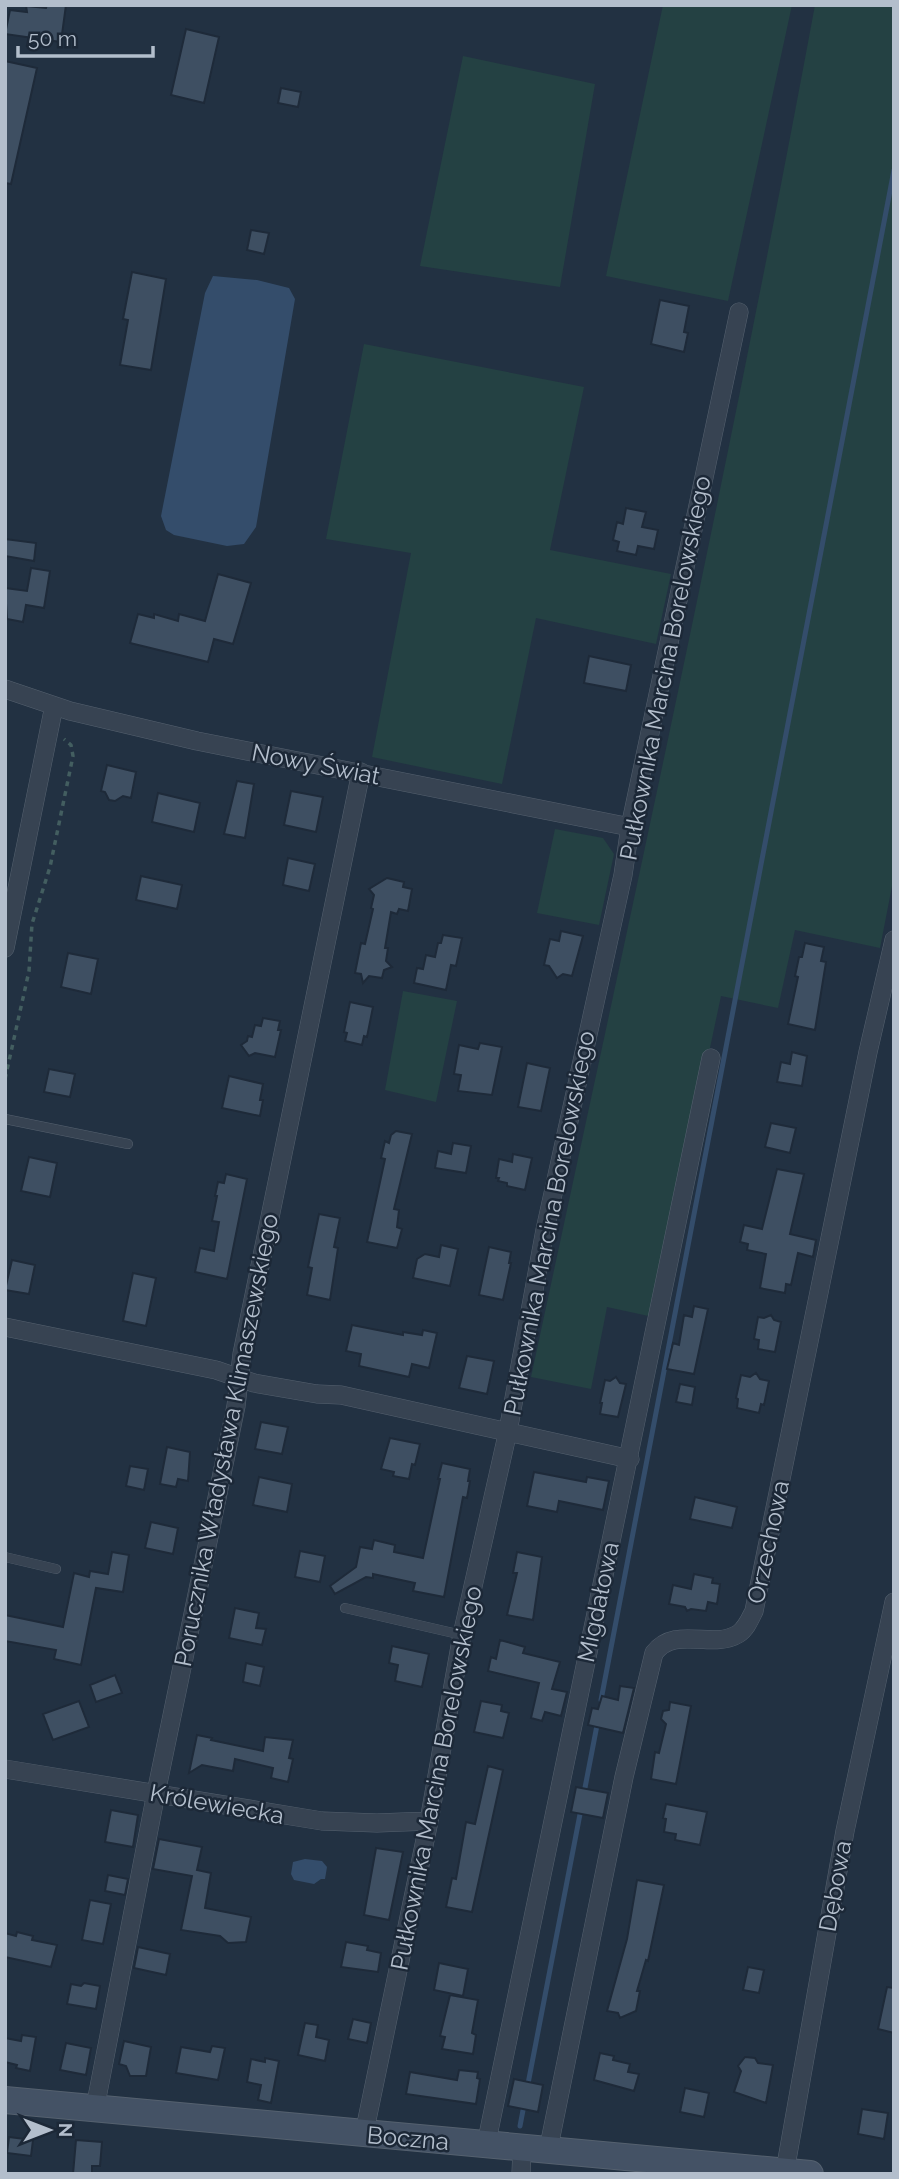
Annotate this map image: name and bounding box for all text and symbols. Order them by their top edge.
scale bar [18,14,152,58]
text: 50 m [28,26,77,51]
street label: Pułkownika Marcina Borelowskiego [613,473,717,863]
street label: Nowy Świat [249,737,383,791]
street label: Pułkownika Marcina Borelowskiego [497,1028,601,1418]
street label: Porucznika Władysława Klimaszewskiego [168,1211,284,1669]
street label: Orzechowa [741,1478,795,1606]
street label: Migdałowa [571,1539,625,1665]
street label: Pułkownika Marcina Borelowskiego [384,1583,488,1973]
street label: Królewiecka [148,1778,286,1830]
street label: Dębowa [813,1838,857,1934]
north arrow [14,2095,84,2165]
street label: Boczna [366,2120,450,2156]
text: N [55,2123,77,2137]

